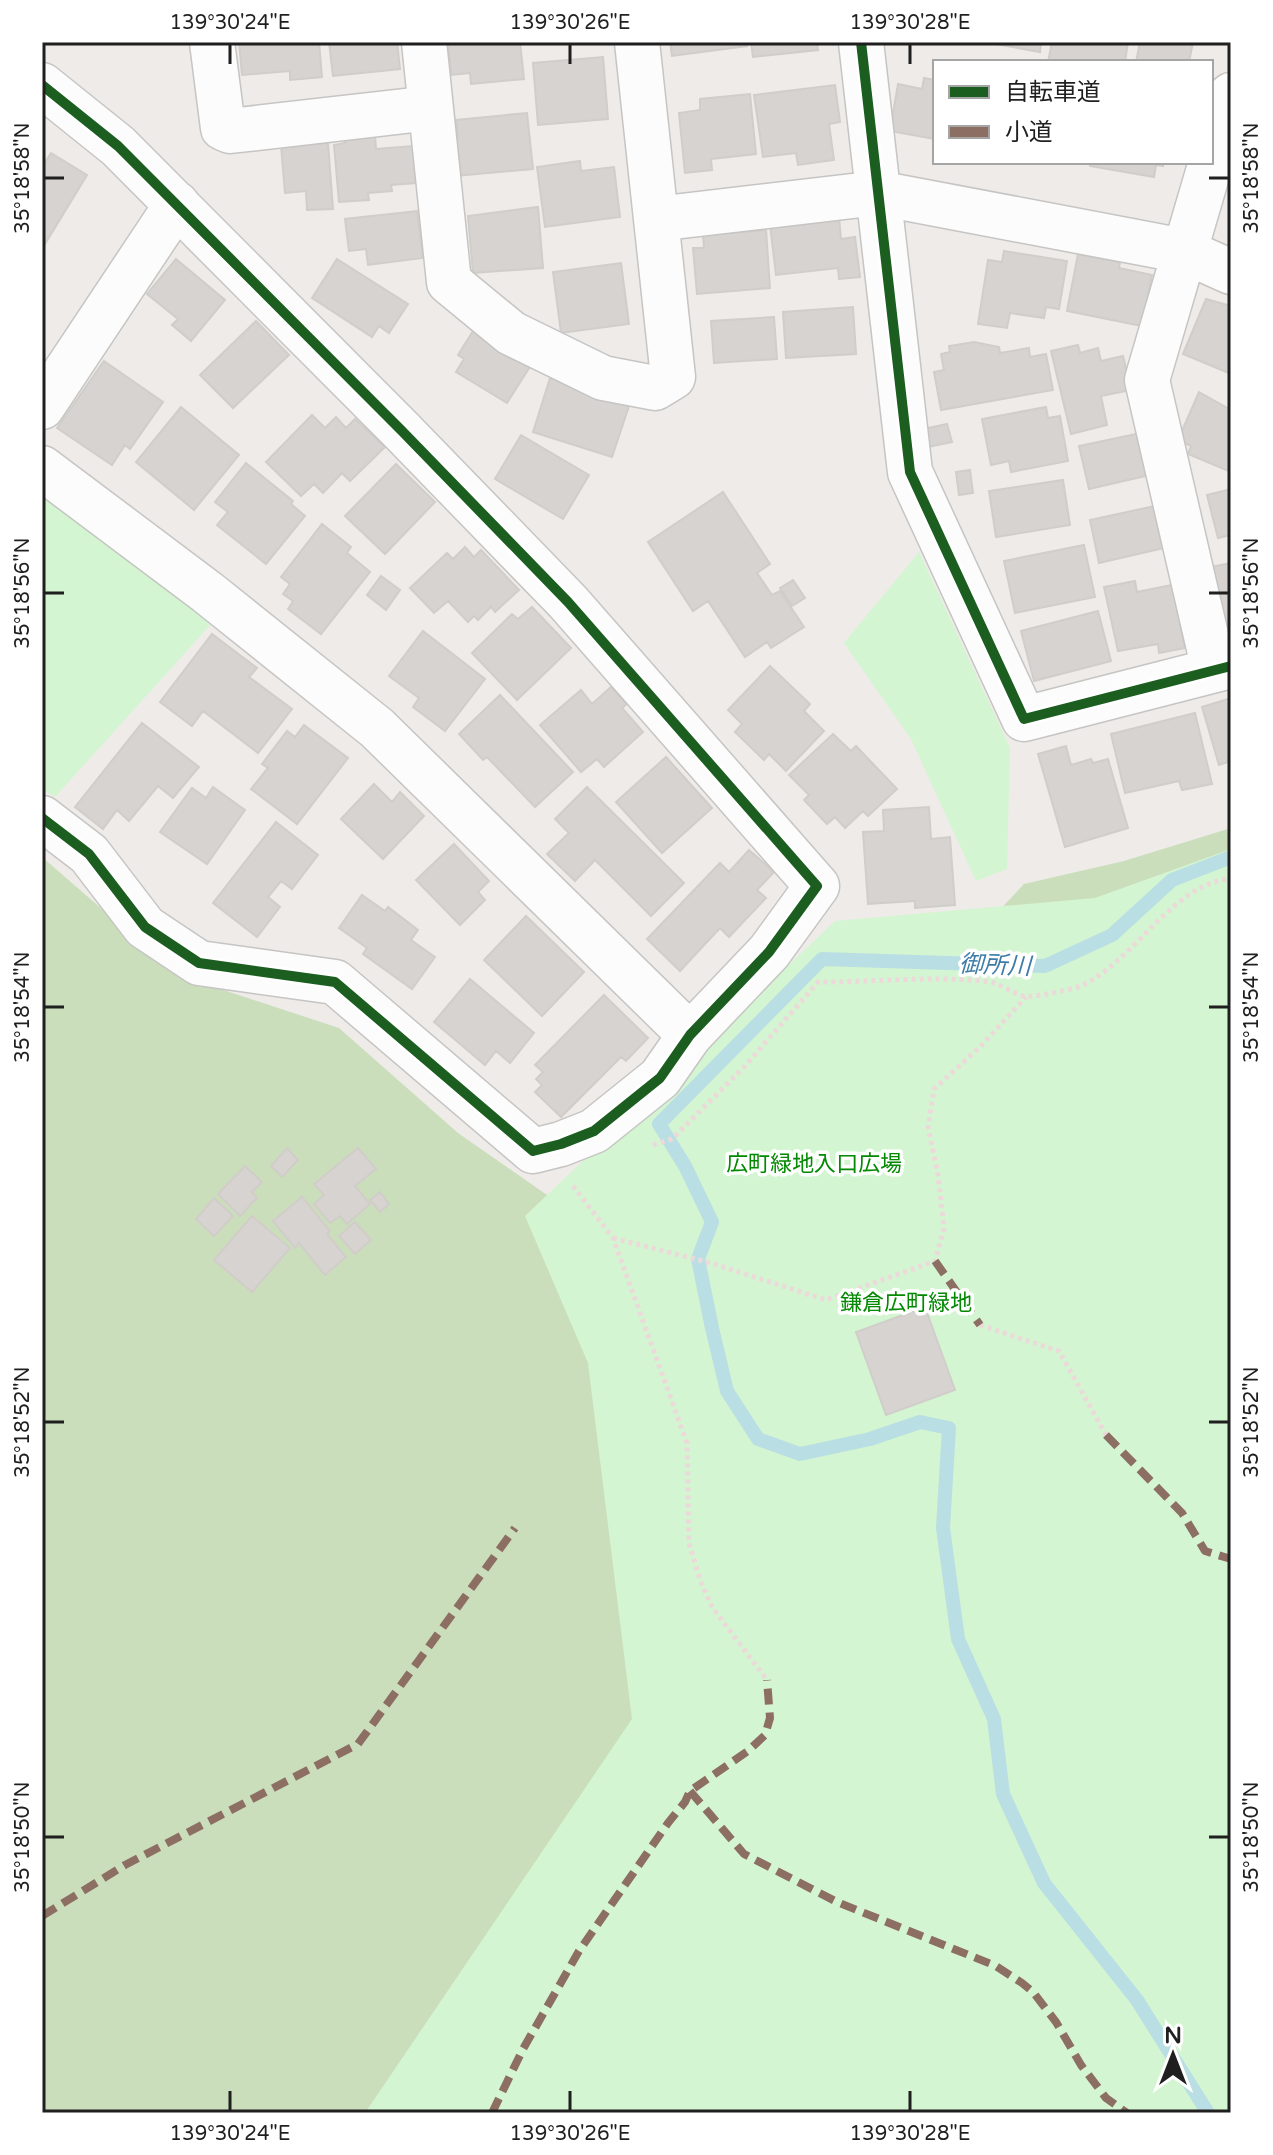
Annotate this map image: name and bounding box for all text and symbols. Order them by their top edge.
text: 139°30'24"E [170,11,290,35]
text: 139°30'26"E [510,11,630,35]
text: 139°30'28"E [850,11,970,35]
legend [933,60,1213,164]
text: 自転車道 [1005,78,1101,107]
text: 小道 [1005,118,1053,147]
text: 35°18'58"N [11,122,35,234]
text: 35°18'58"N [1240,122,1264,234]
text: 35°18'56"N [11,537,35,649]
text: 35°18'56"N [1240,537,1264,649]
water label: 御所川 [958,950,1034,981]
text: 35°18'54"N [11,951,35,1063]
text: 35°18'54"N [1240,951,1264,1063]
park label: 広町緑地入口広場 [726,1151,902,1177]
park label: 鎌倉広町緑地 [840,1290,972,1316]
text: 35°18'52"N [11,1366,35,1478]
text: 35°18'52"N [1240,1366,1264,1478]
text: 35°18'50"N [11,1781,35,1893]
text: 35°18'50"N [1240,1781,1264,1893]
north arrow [1133,2015,1213,2095]
text: N [1164,2023,1182,2049]
text: 139°30'24"E [170,2122,290,2146]
text: 139°30'26"E [510,2122,630,2146]
text: 139°30'28"E [850,2122,970,2146]

